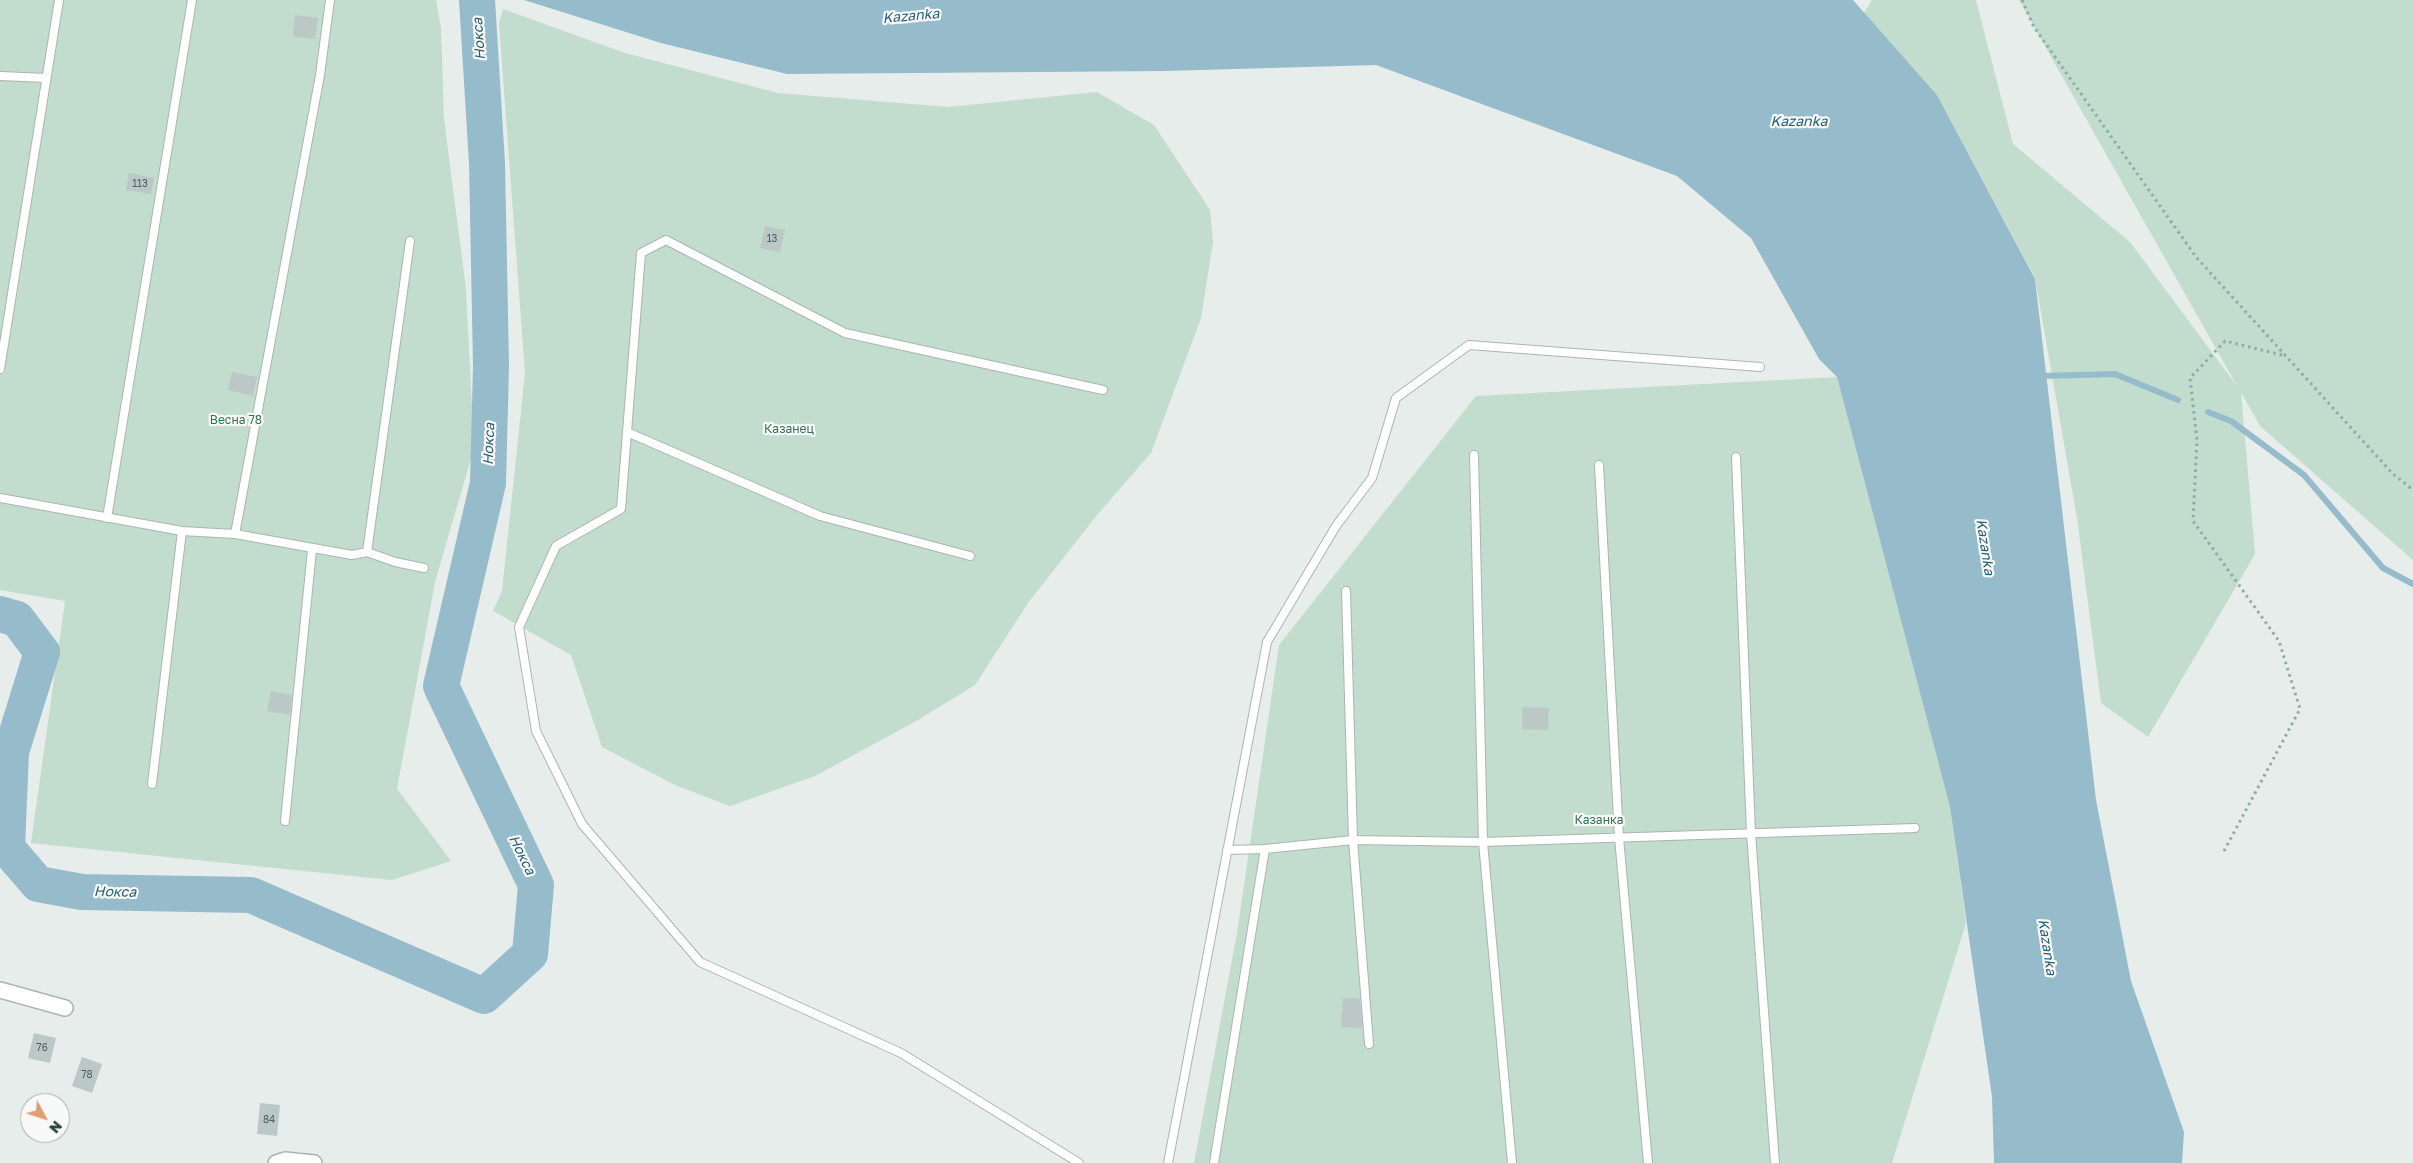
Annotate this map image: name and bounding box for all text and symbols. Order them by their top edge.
water label: Kazanka [882,5,940,27]
water label: Нокса [469,17,489,61]
water label: Kazanka [1771,114,1827,130]
house number: 113 [132,178,148,190]
house number: 13 [767,233,777,245]
park label: Весна 78 [210,413,262,427]
park label: Казанец [764,422,814,436]
water label: Нокса [480,423,498,465]
water label: Kazanka [1972,518,1998,576]
park label: Казанка [1574,813,1624,827]
water label: Нокса [505,832,539,878]
water label: Нокса [94,883,136,901]
water label: Kazanka [2034,918,2060,976]
house number: 76 [36,1042,48,1054]
house number: 78 [81,1069,93,1081]
north arrow [20,1093,70,1143]
house number: 84 [263,1114,275,1126]
text: N [46,1118,66,1137]

